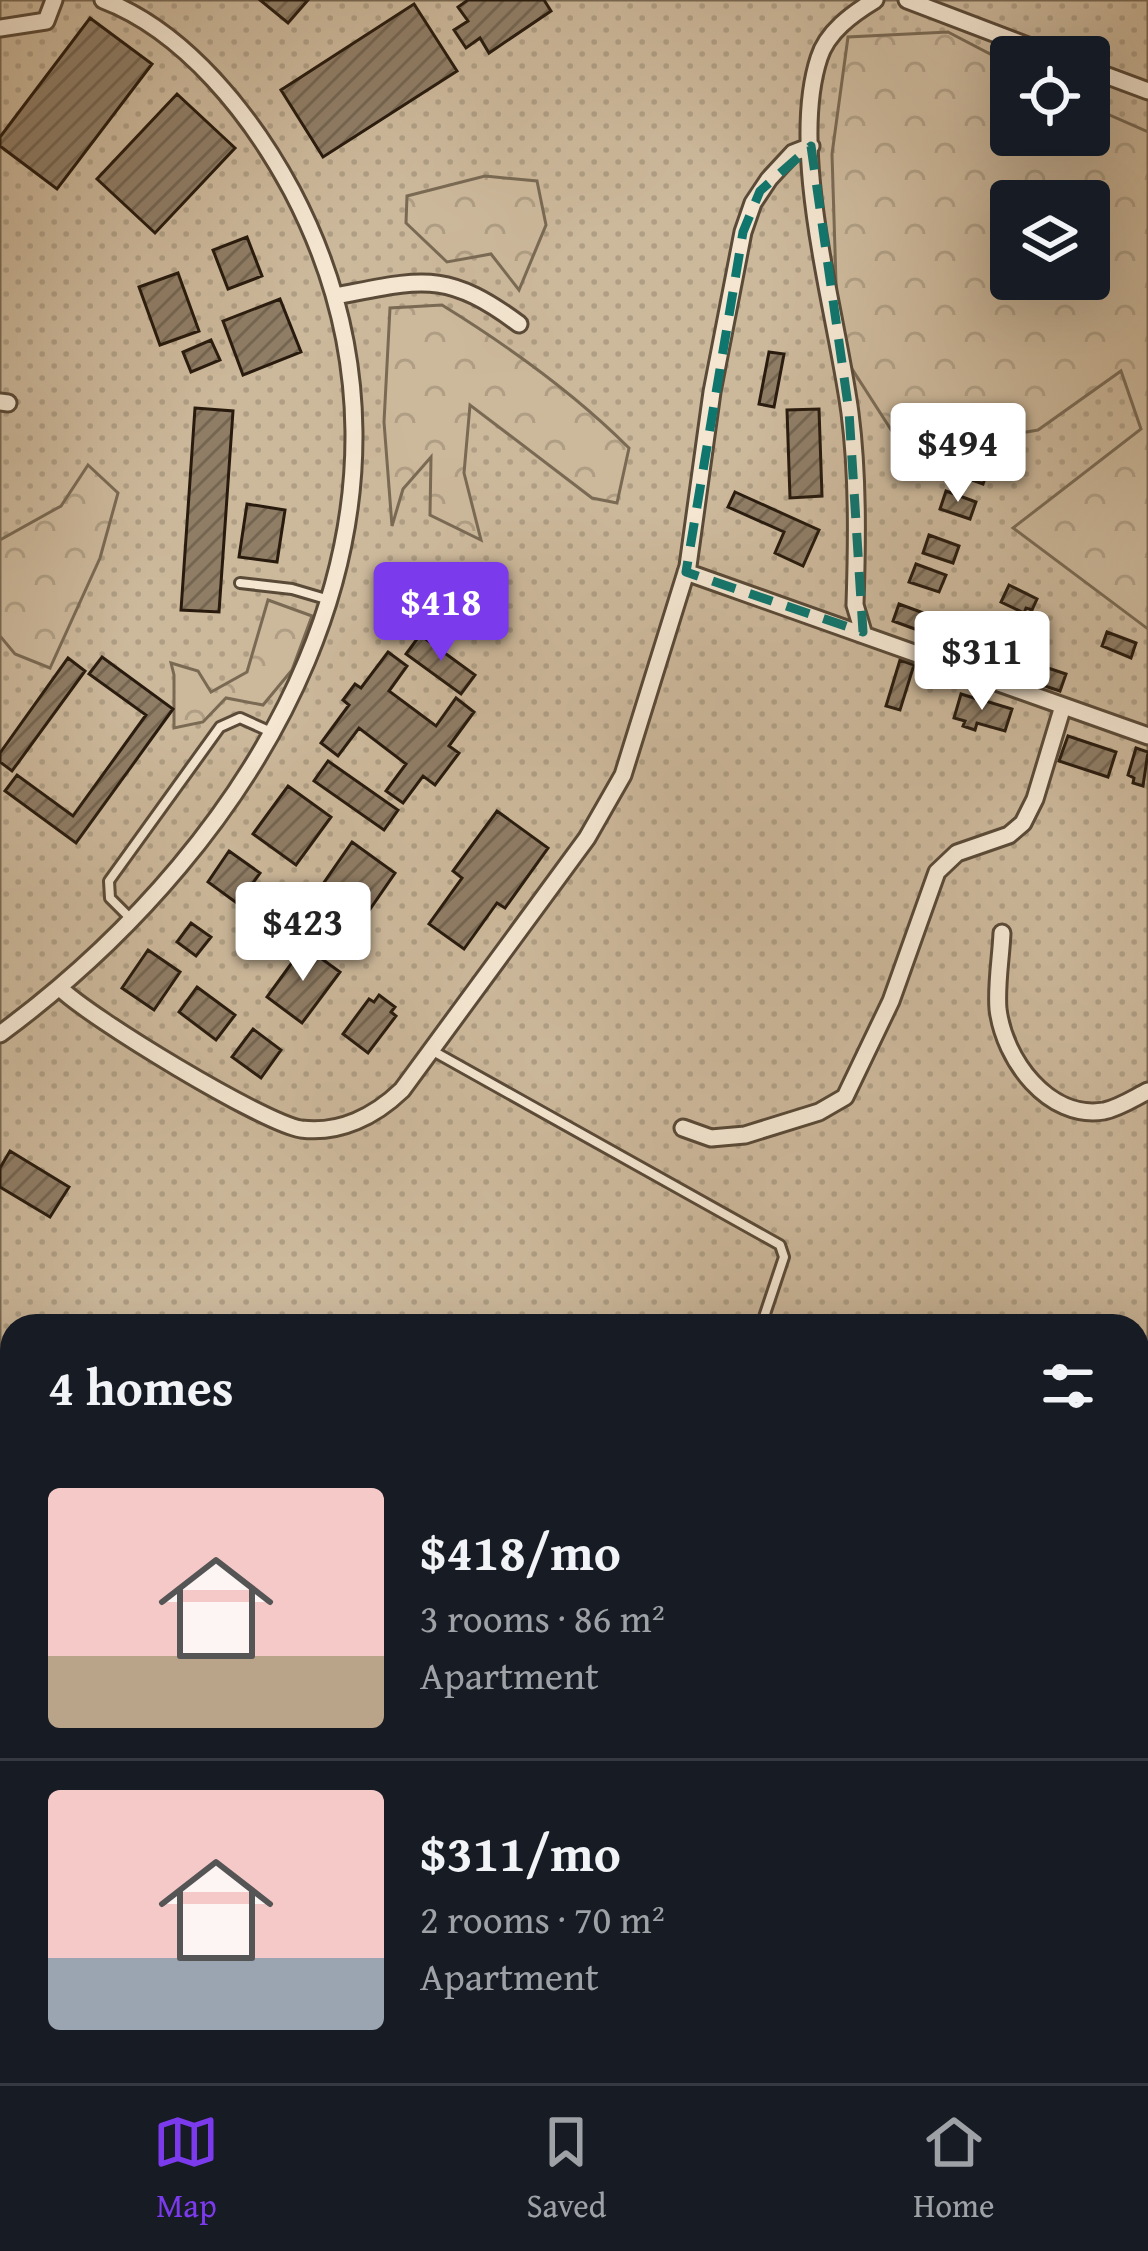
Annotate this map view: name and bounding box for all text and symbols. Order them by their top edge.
map controls [990,36,1110,300]
button: locate [990,36,1110,156]
button: layers [990,180,1110,300]
pin: $494 [887,403,1029,505]
text: $494 [918,413,998,470]
pin: $418 [370,562,512,664]
text: $418 [401,572,481,629]
pin: $311 [911,611,1053,713]
text: $311 [942,621,1022,678]
pin: $423 [232,882,374,984]
text: $423 [263,892,343,949]
text: 4 homes [48,1349,234,1424]
icon: filters [1035,1353,1101,1419]
text: $418/mo [420,1514,621,1589]
icon: home [144,1536,288,1680]
text: 3 rooms · 86 m² [420,1589,665,1646]
text: Apartment [420,1646,599,1703]
text: $311/mo [420,1815,621,1890]
icon: home [144,1838,288,1982]
text: 2 rooms · 70 m² [420,1890,665,1947]
text: Apartment [420,1947,599,2004]
tab: Map [153,2109,219,2229]
tab: Saved [526,2109,606,2229]
tab: Home [913,2109,995,2229]

